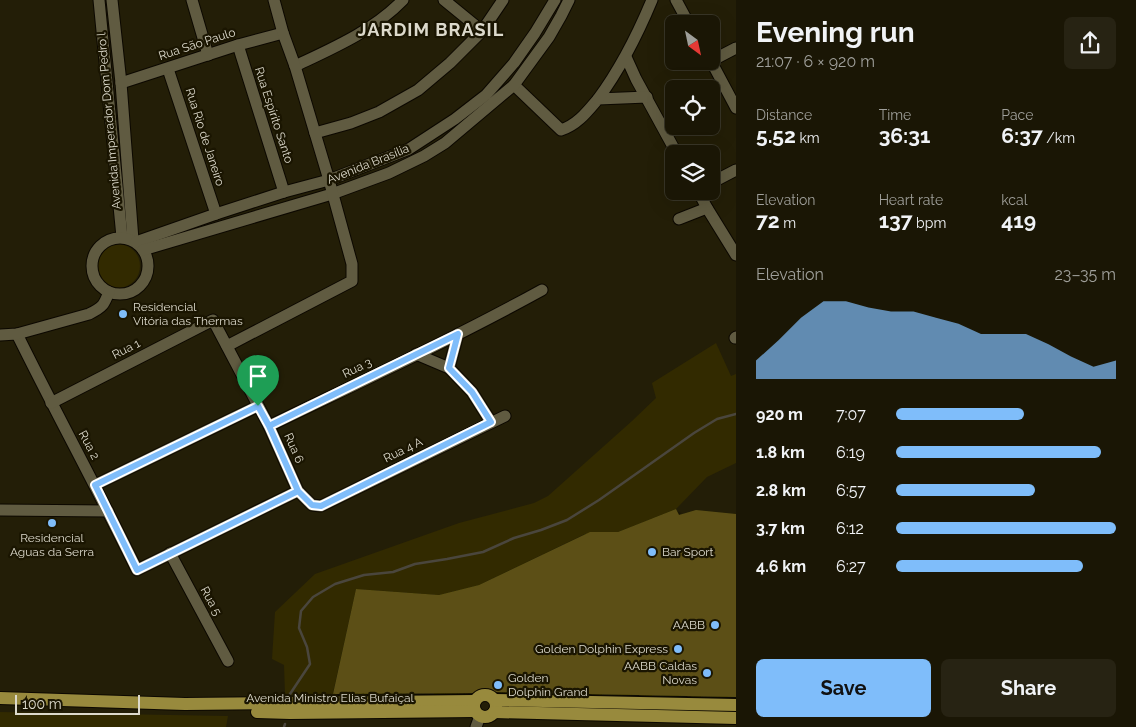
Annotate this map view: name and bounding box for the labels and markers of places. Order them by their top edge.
place label: Residencial Vitória das Thermas [133,300,243,328]
marker: Residencial Vitória das Thermas [117,308,129,320]
pin [237,355,279,406]
marker: Residencial Aguas da Serra [46,517,58,529]
place label: Residencial Aguas da Serra [10,531,94,559]
place label: Bar Sport [662,545,714,559]
marker: Bar Sport [646,546,658,558]
place label: AABB [673,618,705,632]
marker: AABB [709,619,721,631]
place label: Golden Dolphin Express [535,642,668,656]
marker: Golden Dolphin Express [672,643,684,655]
place label: AABB Caldas Novas [624,659,697,687]
marker: AABB Caldas Novas [701,667,713,679]
place label: Golden Dolphin Grand [508,671,588,699]
marker: Golden Dolphin Grand [492,679,504,691]

